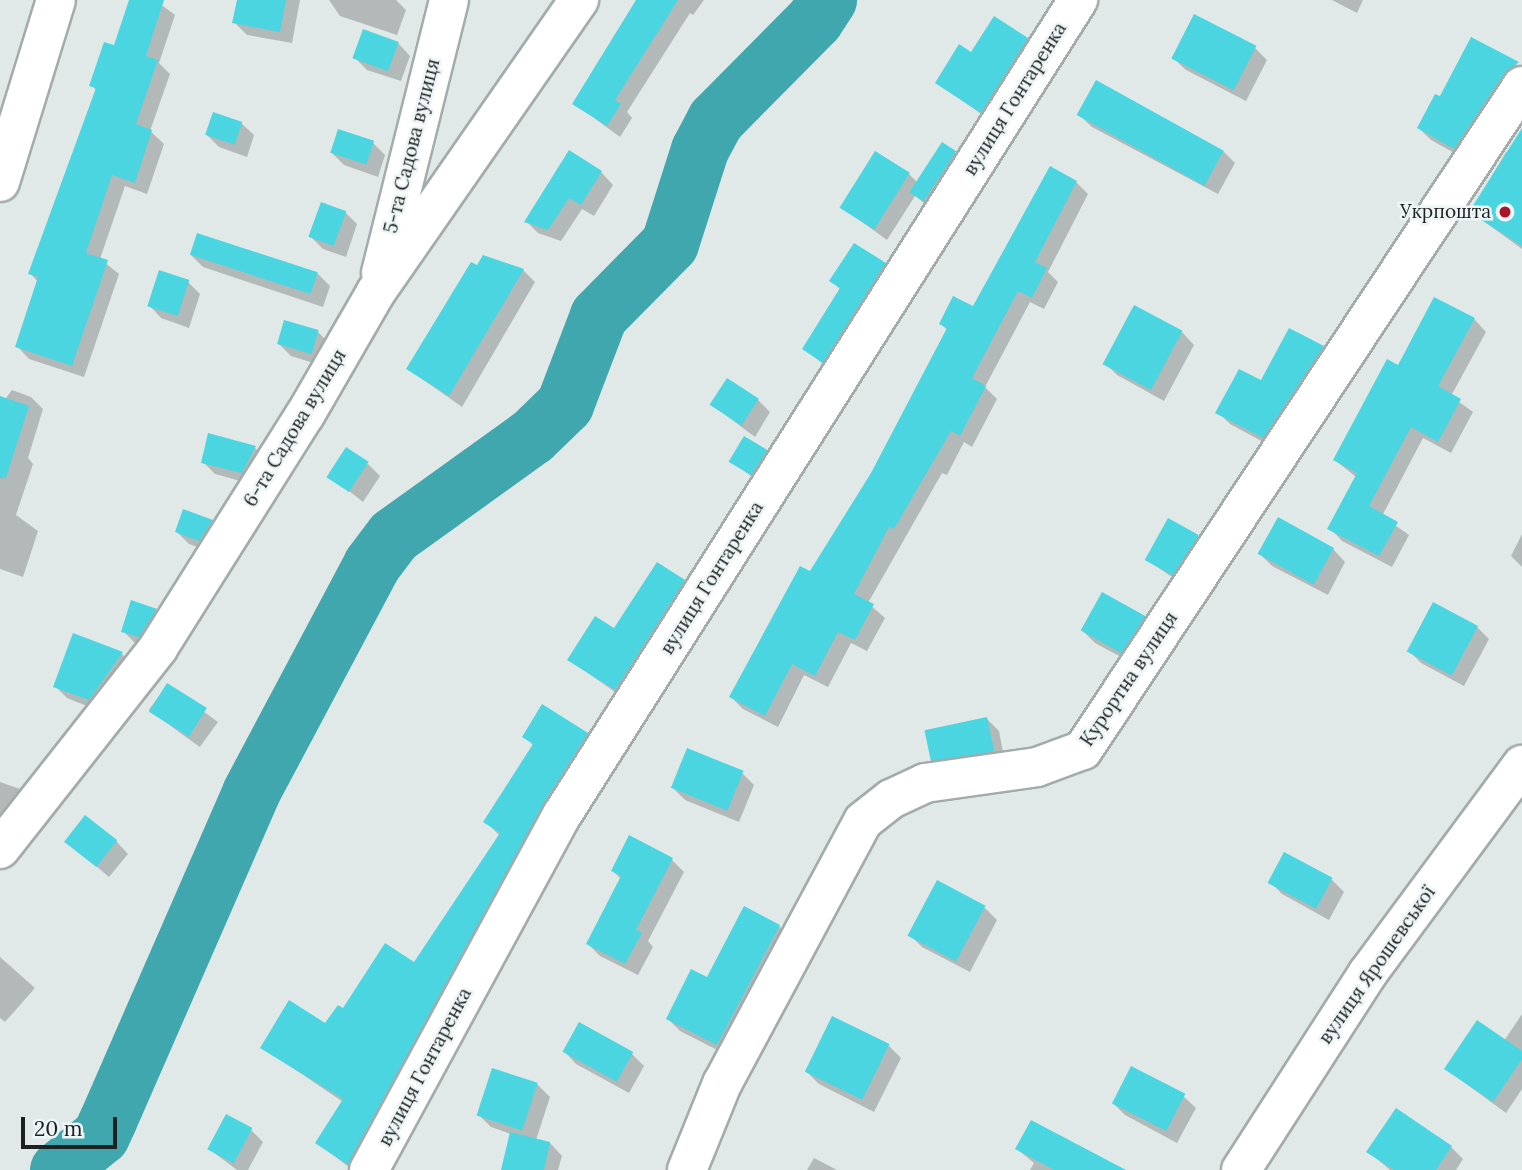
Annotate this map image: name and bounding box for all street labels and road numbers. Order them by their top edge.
street label: вулиця Гонтаренка [959,18,1071,180]
street label: 5-та Садова вулиця [379,56,445,236]
street label: 6-та Садова вулиця [239,345,351,511]
street label: вулиця Гонтаренка [656,497,768,659]
street label: Курортна вулиця [1076,607,1182,751]
street label: вулиця Ярошевської [1314,882,1440,1048]
street label: вулиця Гонтаренка [374,984,476,1150]

